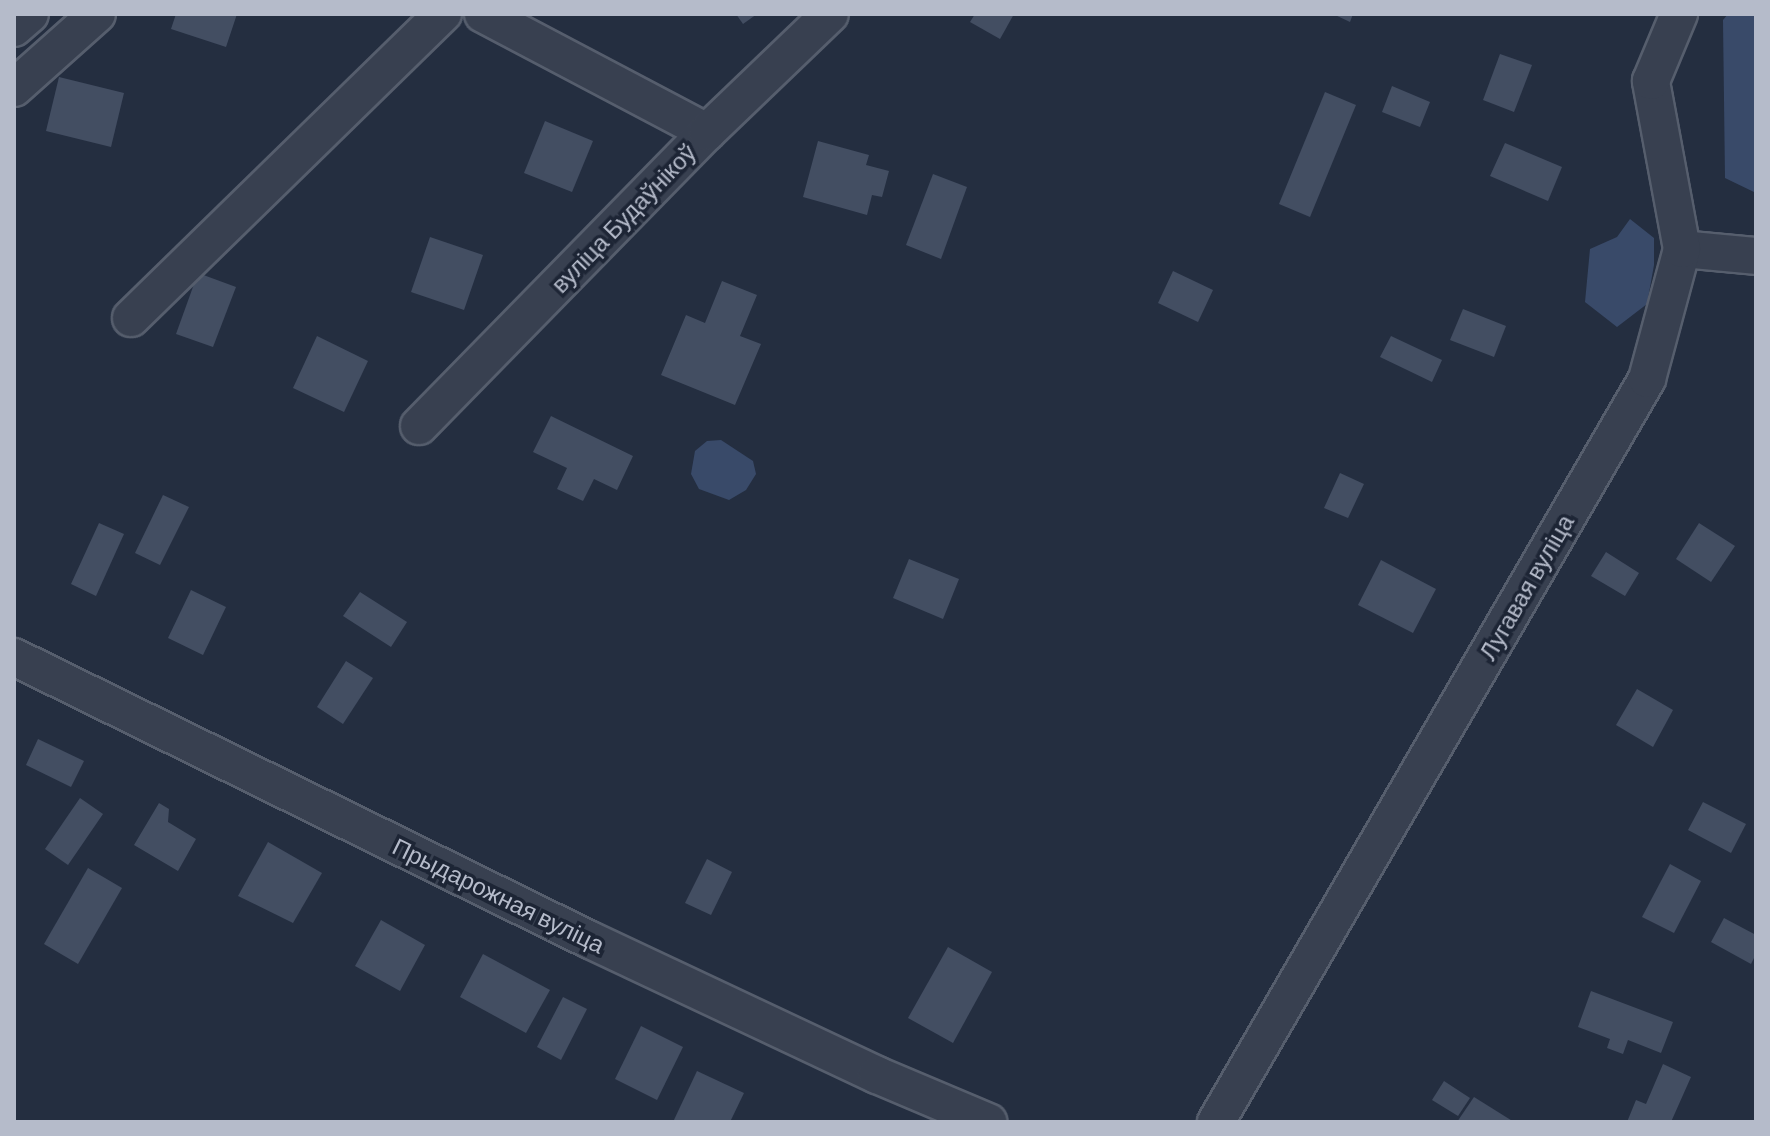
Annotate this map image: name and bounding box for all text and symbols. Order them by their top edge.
street label: вуліца Будаўнікоў [545,138,701,298]
street label: Лугавая вуліца [1473,509,1579,665]
street label: Прыдарожная вуліца [388,831,610,959]

